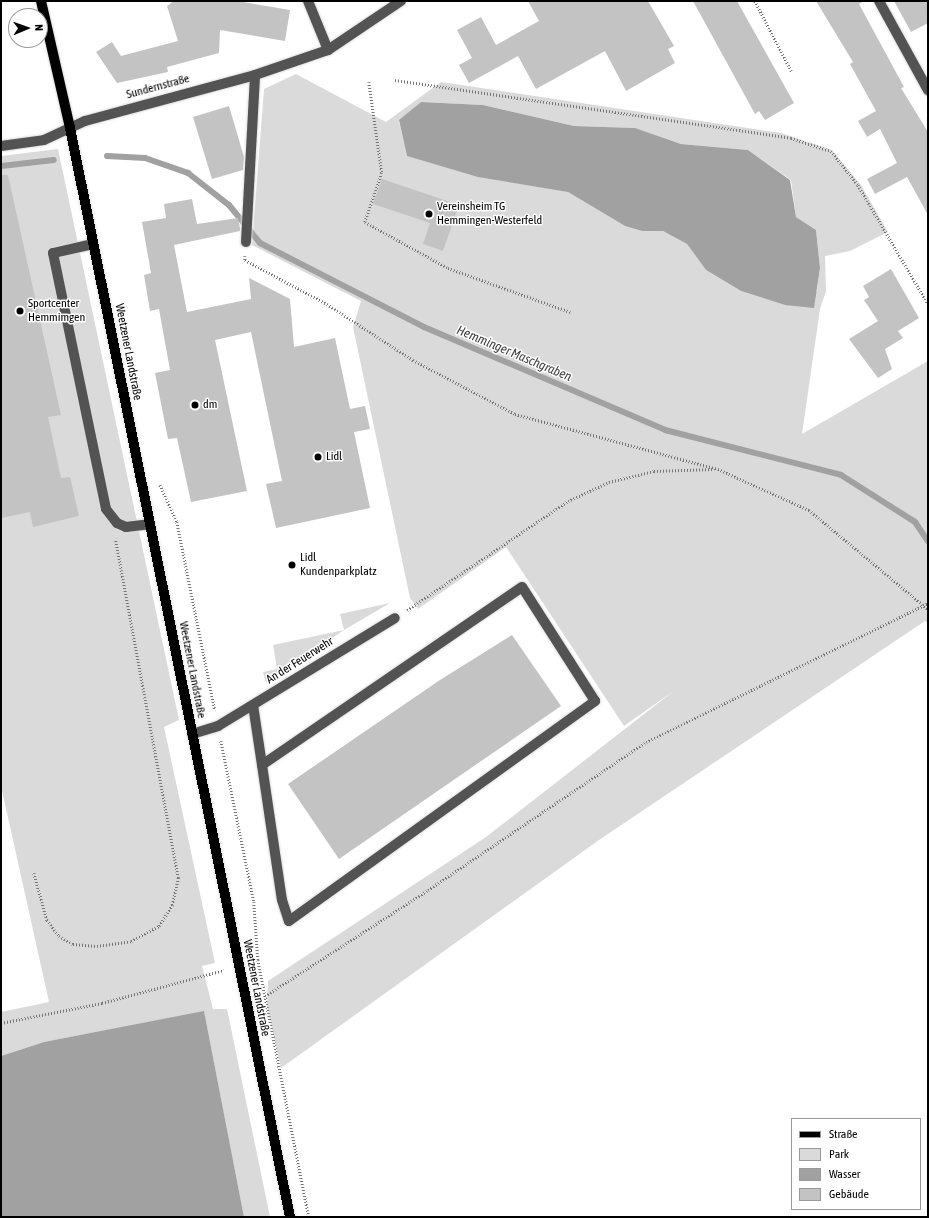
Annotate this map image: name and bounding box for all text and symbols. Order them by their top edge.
north arrow [8,8,48,48]
text: N [33,24,45,31]
street label: Sundernstraße [125,72,191,102]
place label: Vereinsheim TG Hemmingen-Westerfeld [437,200,542,228]
marker: Vereinsheim TG Hemmingen-Westerfeld [424,209,434,219]
place label: Sportcenter Hemmimgen [28,297,85,325]
street label: Weetzener Landstraße [112,302,144,402]
marker: Sportcenter Hemmimgen [15,306,25,316]
water label: Hemminger Maschgraben [454,323,574,385]
place label: dm [203,398,217,412]
marker: dm [190,400,200,410]
place label: Lidl [326,450,342,464]
marker: Lidl [313,452,323,462]
place label: Lidl Kundenparkplatz [300,551,377,579]
marker: Lidl Kundenparkplatz [287,560,297,570]
street label: Weetzener Landstraße [176,620,208,720]
street label: An der Feuerwehr [264,635,336,687]
street label: Weetzener Landstraße [240,938,272,1038]
legend [791,1118,921,1210]
text: Straße [829,1127,857,1141]
text: Park [829,1147,849,1161]
text: Wasser [829,1167,860,1181]
text: Gebäude [829,1187,869,1201]

